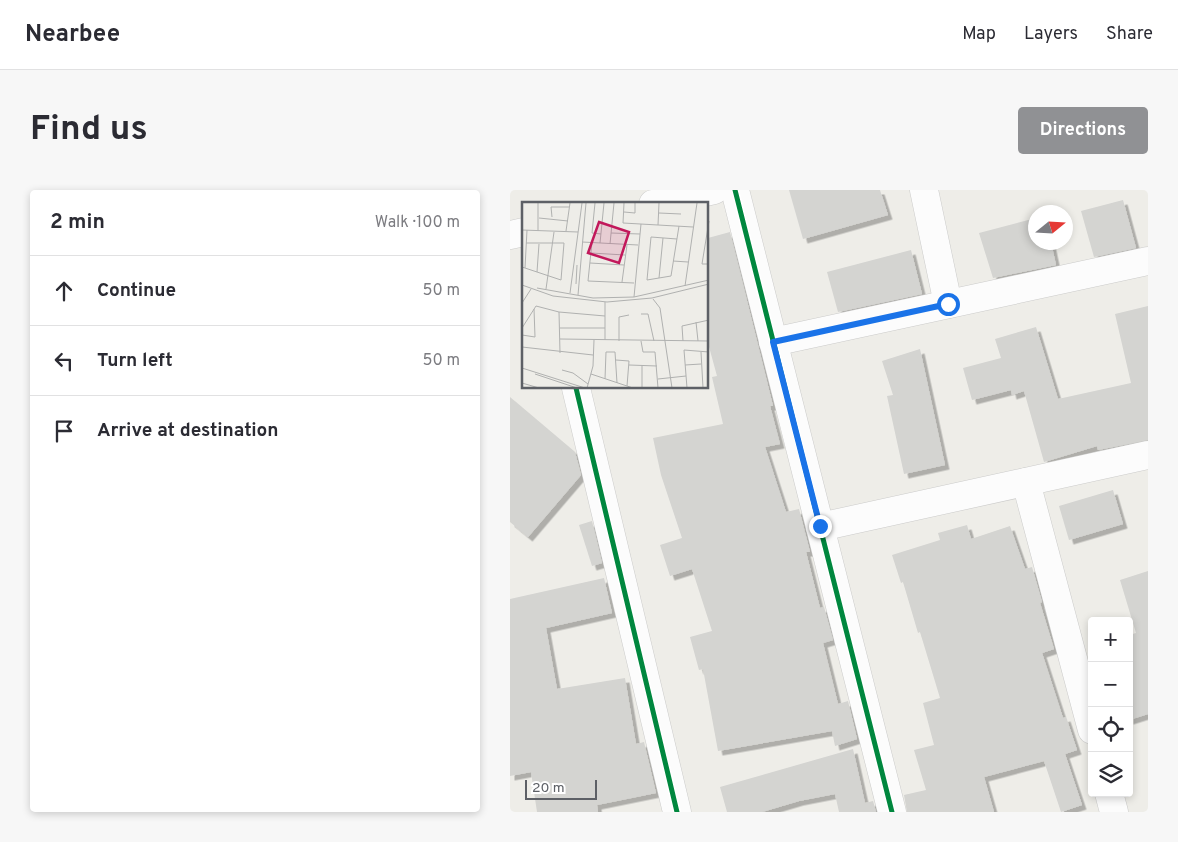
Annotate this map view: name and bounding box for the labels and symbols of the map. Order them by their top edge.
inset map [522,202,709,389]
north arrow [1028,205,1073,250]
route start [937,293,960,316]
route end [809,515,832,538]
scale bar [525,777,598,800]

